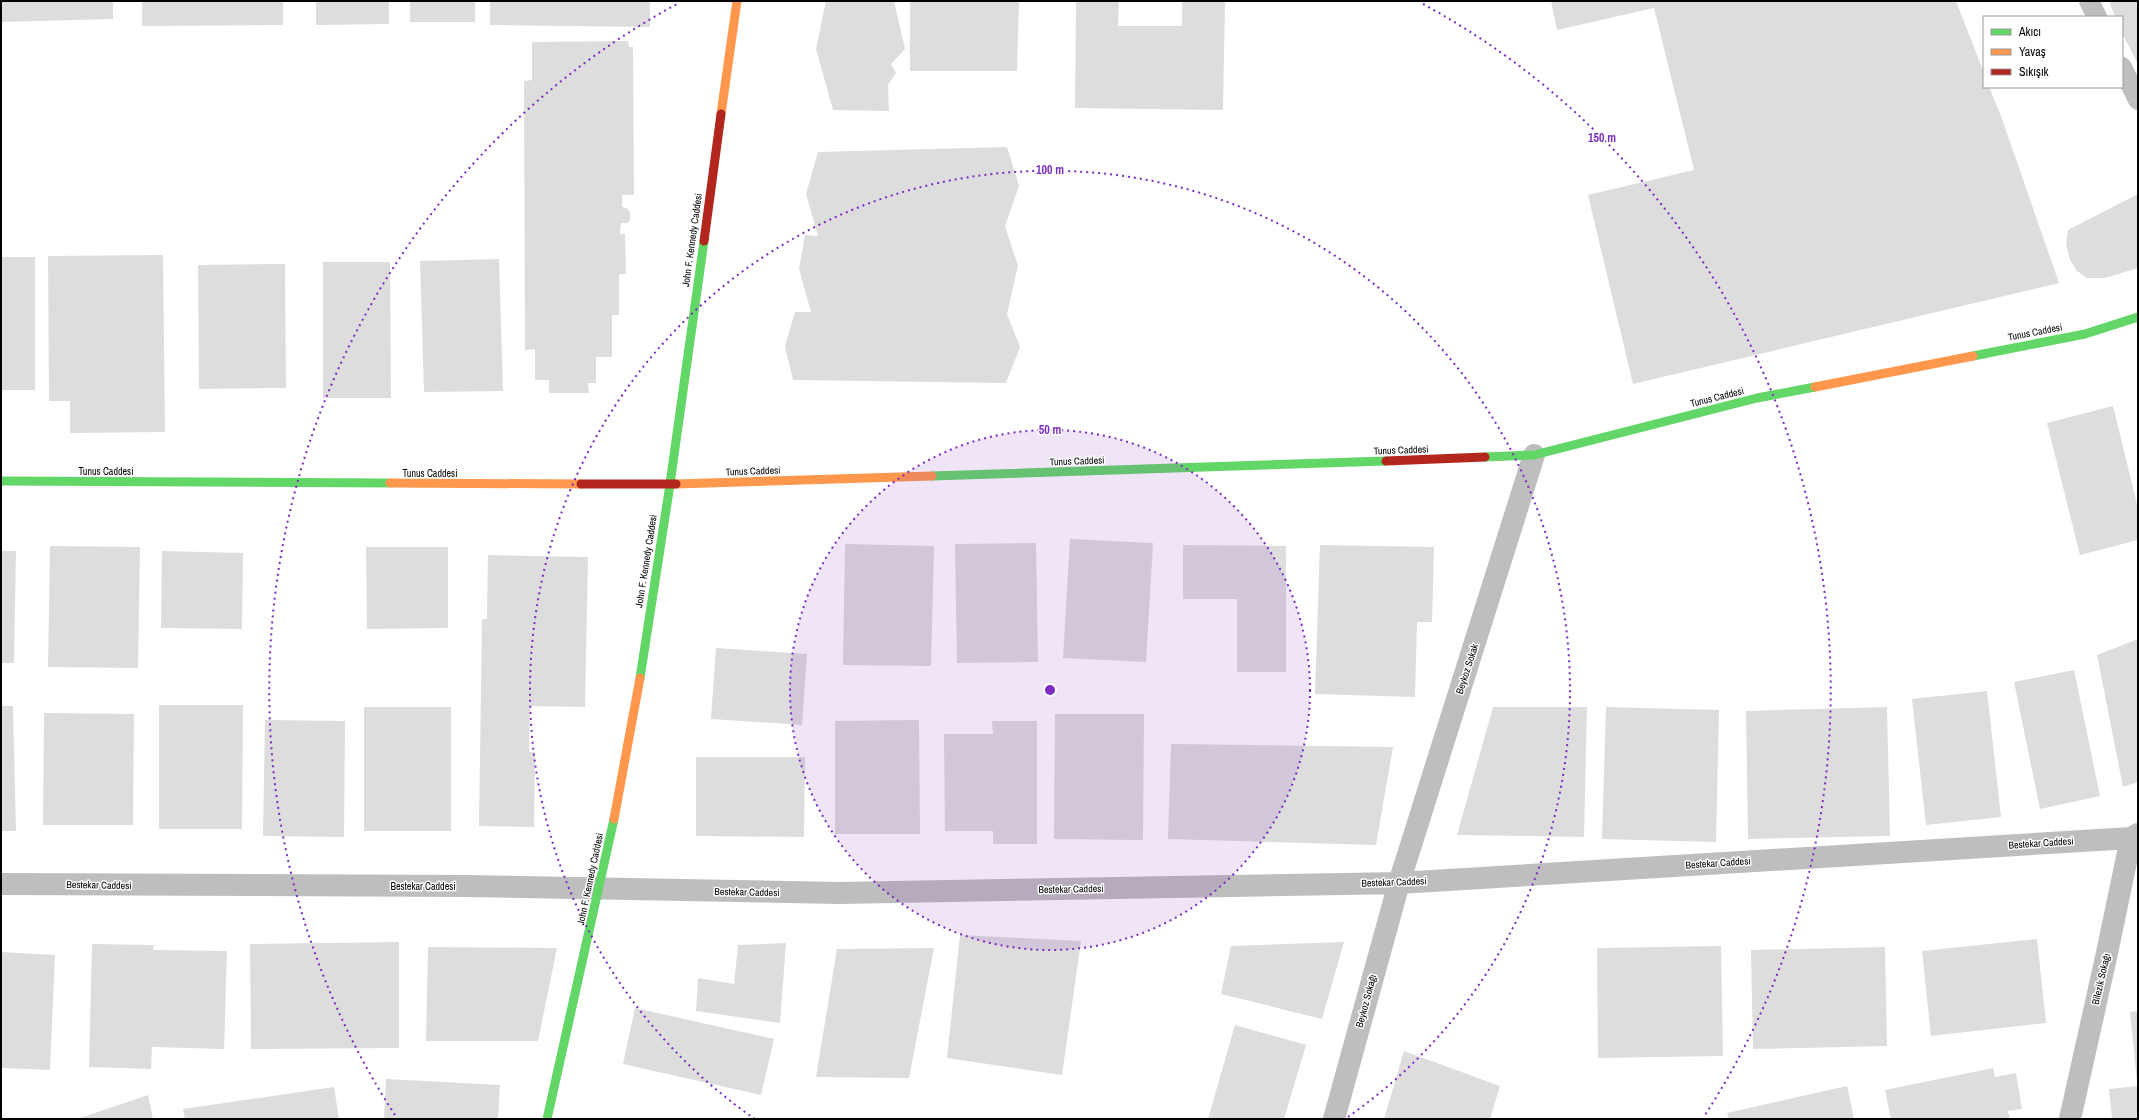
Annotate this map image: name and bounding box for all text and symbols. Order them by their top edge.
legend [1983,16,2123,88]
text: Akıcı [2018,24,2041,40]
text: Yavaş [2019,44,2046,60]
text: Sıkışık [2019,64,2049,80]
text: 150 m [1588,130,1616,146]
text: 100 m [1036,162,1064,178]
street label: John F. Kennedy Caddesi [679,193,705,287]
street label: Tunus Caddesi [2007,320,2063,344]
street label: Tunus Caddesi [1689,384,1745,410]
text: 50 m [1039,422,1061,438]
street label: Tunus Caddesi [1373,443,1429,457]
street label: Tunus Caddesi [1049,454,1105,468]
street label: Tunus Caddesi [725,464,781,478]
street label: Tunus Caddesi [79,465,133,478]
street label: Tunus Caddesi [403,467,457,480]
street label: John F. Kennedy Caddesi [632,514,660,608]
street label: Beykoz Sokak [1453,641,1481,696]
centre of rings [1043,683,1057,697]
street label: John F. Kennedy Caddesi [574,832,606,926]
street label: Bestekar Caddesi [2008,834,2074,852]
street label: Bestekar Caddesi [1685,854,1751,872]
street label: Bestekar Caddesi [1361,874,1427,890]
street label: Bestekar Caddesi [66,878,132,892]
street label: Bestekar Caddesi [390,880,456,893]
street label: Bestekar Caddesi [1038,882,1104,896]
street label: Bestekar Caddesi [714,885,780,899]
street label: Bilezik Sokağı [2089,952,2113,1006]
street label: Beykoz Sokağı [1353,973,1379,1029]

